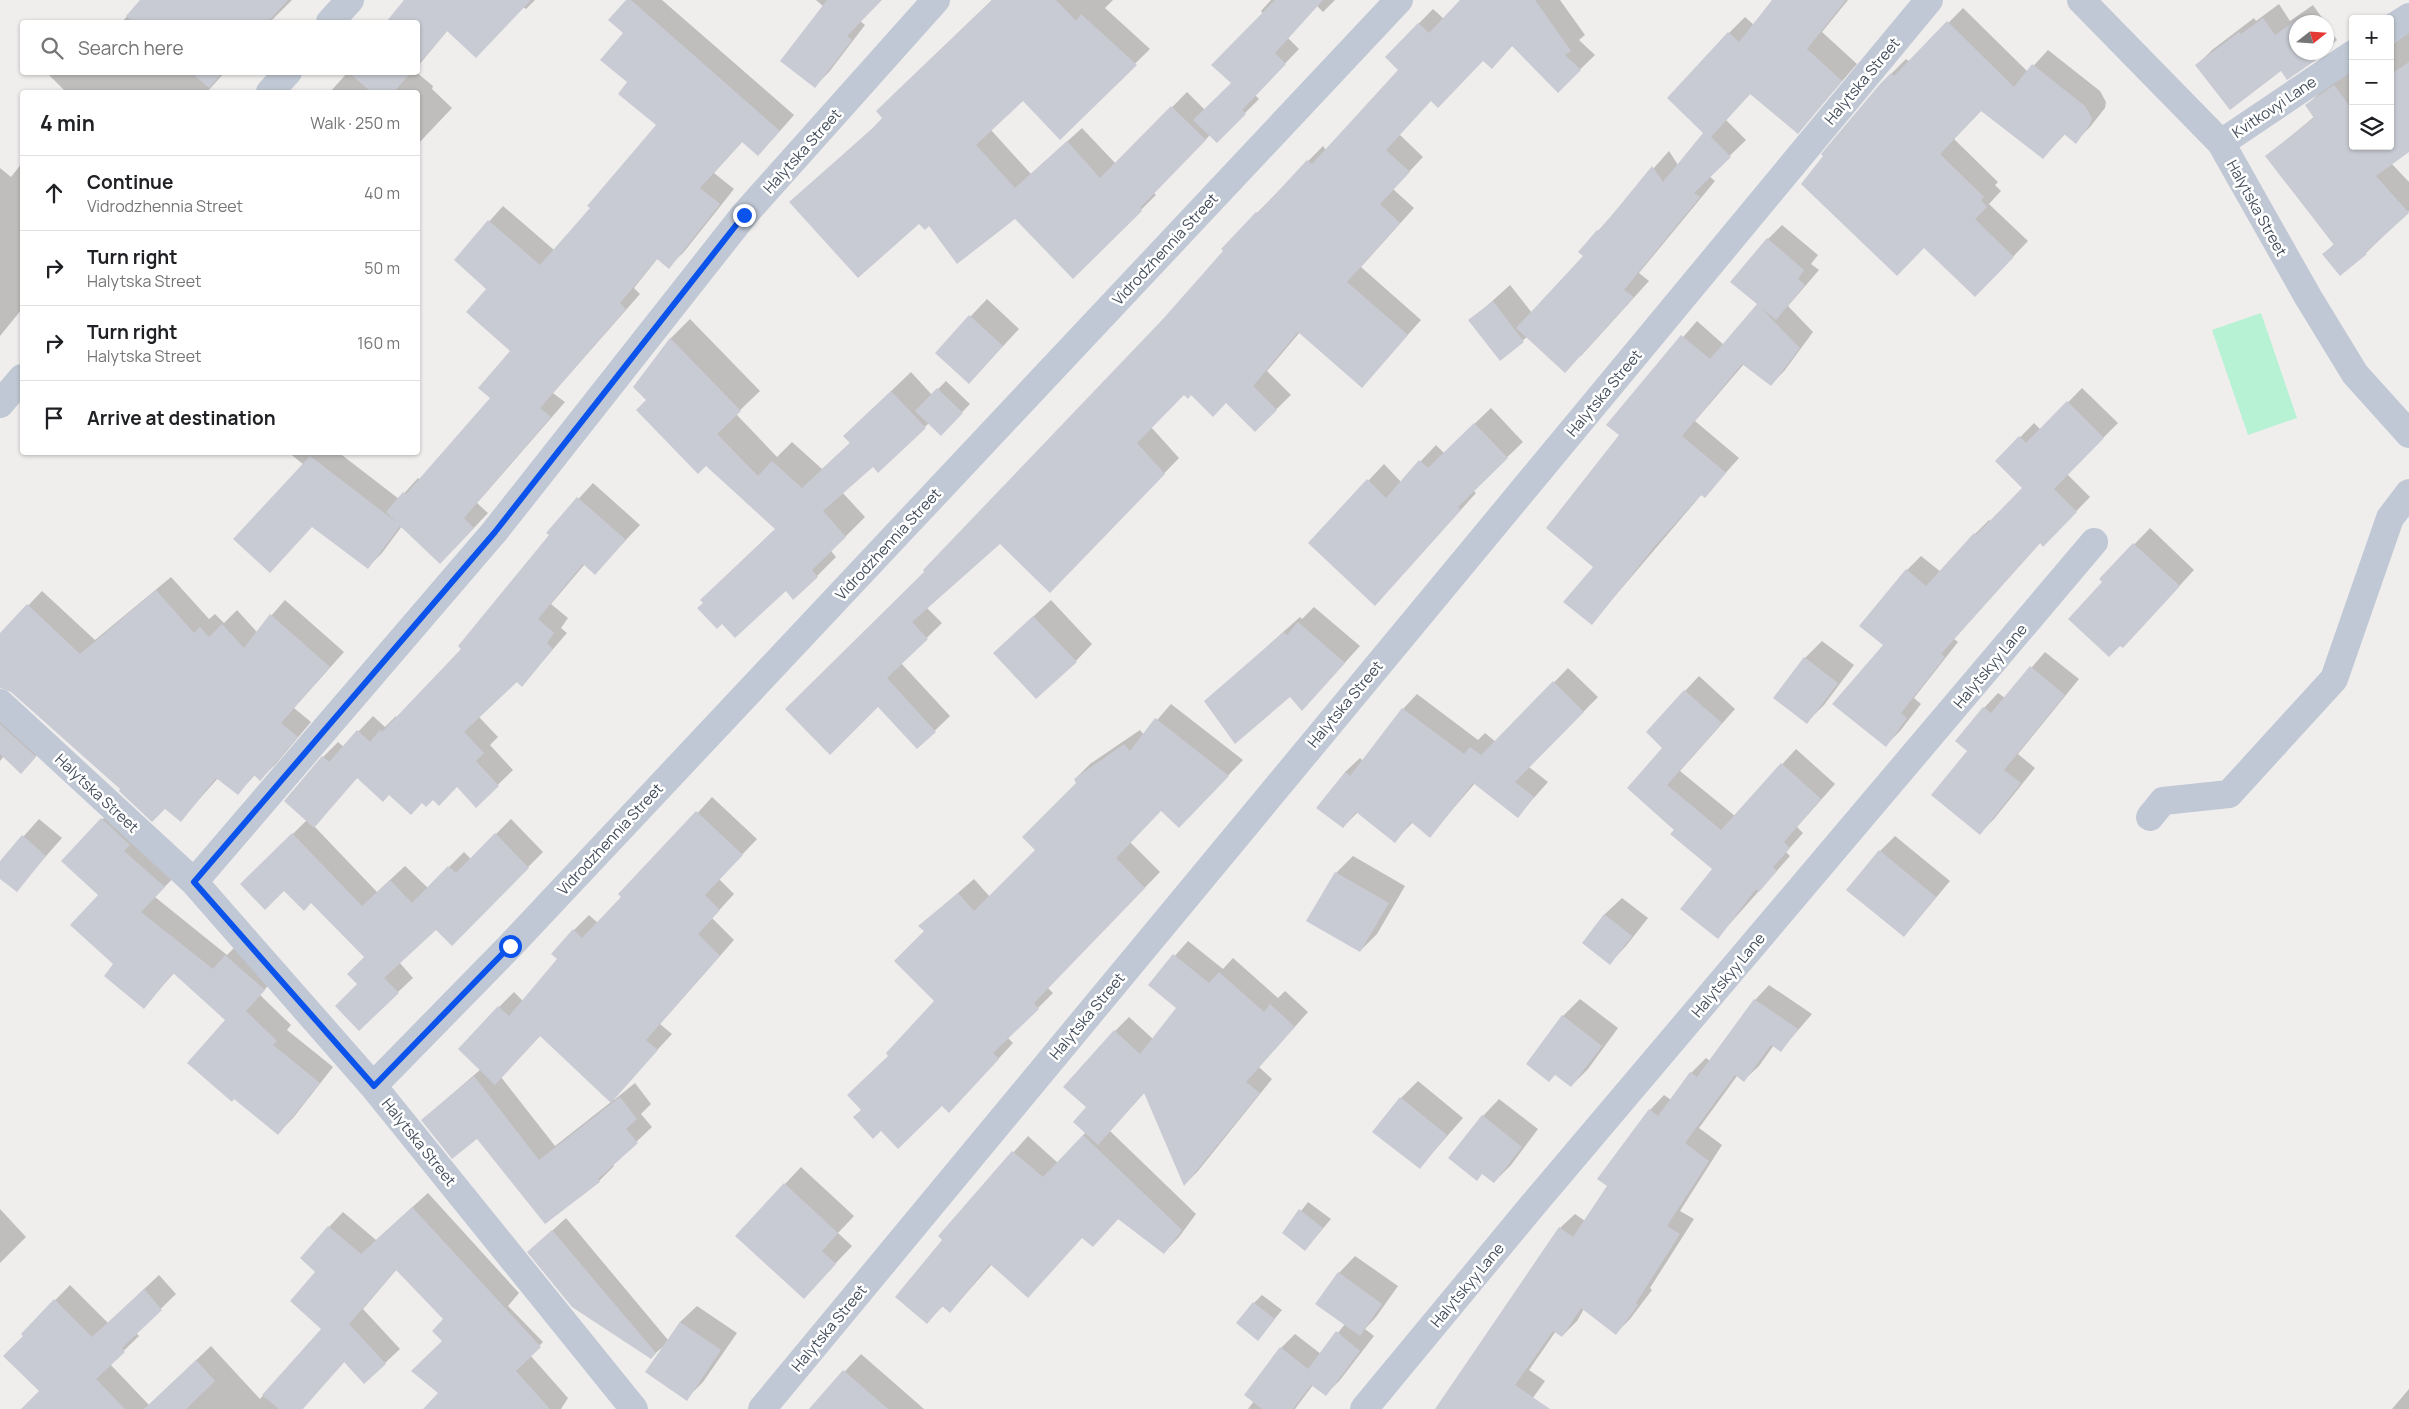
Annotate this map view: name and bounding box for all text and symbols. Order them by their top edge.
north arrow [2289,15,2334,60]
map controls [2349,15,2394,150]
button: + [2349,15,2394,60]
search box [20,20,420,75]
street label: Halytska Street [1819,33,1905,129]
icon: search [38,34,66,62]
text: Search here [78,35,184,61]
button: − [2349,60,2394,105]
street label: Kvitkovyi Lane [2228,71,2320,143]
street label: Halytska Street [758,104,846,198]
button: layers [2349,105,2394,150]
text: 4 min [40,109,95,137]
text: Walk · 250 m [310,112,400,134]
street label: Halytska Street [2222,156,2292,260]
text: Continue [87,169,173,195]
icon: ahead [40,179,68,207]
text: 40 m [364,182,400,204]
street label: Vidrodzhennia Street [1107,188,1223,310]
text: Vidrodzhennia Street [87,195,243,217]
route end [733,204,756,227]
text: Turn right [87,244,177,270]
icon: right [40,254,68,282]
text: 50 m [364,257,400,279]
text: Halytska Street [87,270,201,292]
text: Turn right [87,319,177,345]
icon: right [40,329,68,357]
text: 160 m [357,332,400,354]
text: Halytska Street [87,345,201,367]
street label: Halytska Street [1561,345,1647,441]
icon: arrive [40,404,68,432]
text: Arrive at destination [87,405,276,431]
street label: Vidrodzhennia Street [830,483,946,605]
street label: Halytskyy Lane [1948,619,2032,713]
street label: Halytska Street [1302,656,1388,752]
street label: Halytska Street [51,749,143,837]
street label: Vidrodzhennia Street [552,778,668,900]
street label: Halytskyy Lane [1686,928,1770,1022]
route start [499,935,522,958]
street label: Halytska Street [1044,968,1130,1064]
street label: Halytska Street [377,1094,461,1190]
street label: Halytskyy Lane [1425,1238,1509,1332]
street label: Halytska Street [786,1280,872,1376]

